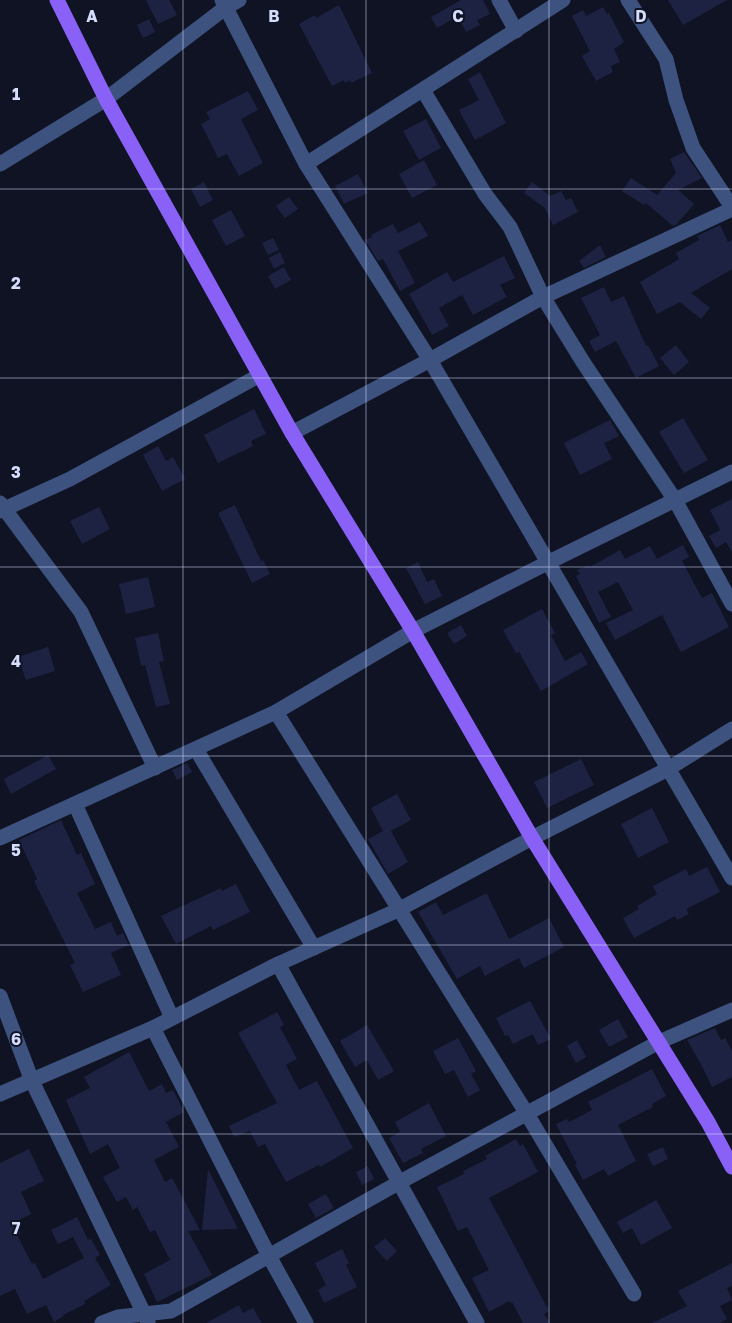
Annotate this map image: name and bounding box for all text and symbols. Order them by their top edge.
text: A [86,6,98,26]
text: B [268,6,280,26]
text: C [452,6,464,26]
text: D [635,6,647,26]
text: 1 [12,84,20,104]
text: 2 [11,273,21,293]
text: 3 [11,462,21,482]
text: 4 [11,651,21,671]
text: 5 [11,840,21,860]
text: 6 [11,1029,21,1049]
text: 7 [12,1218,21,1238]

